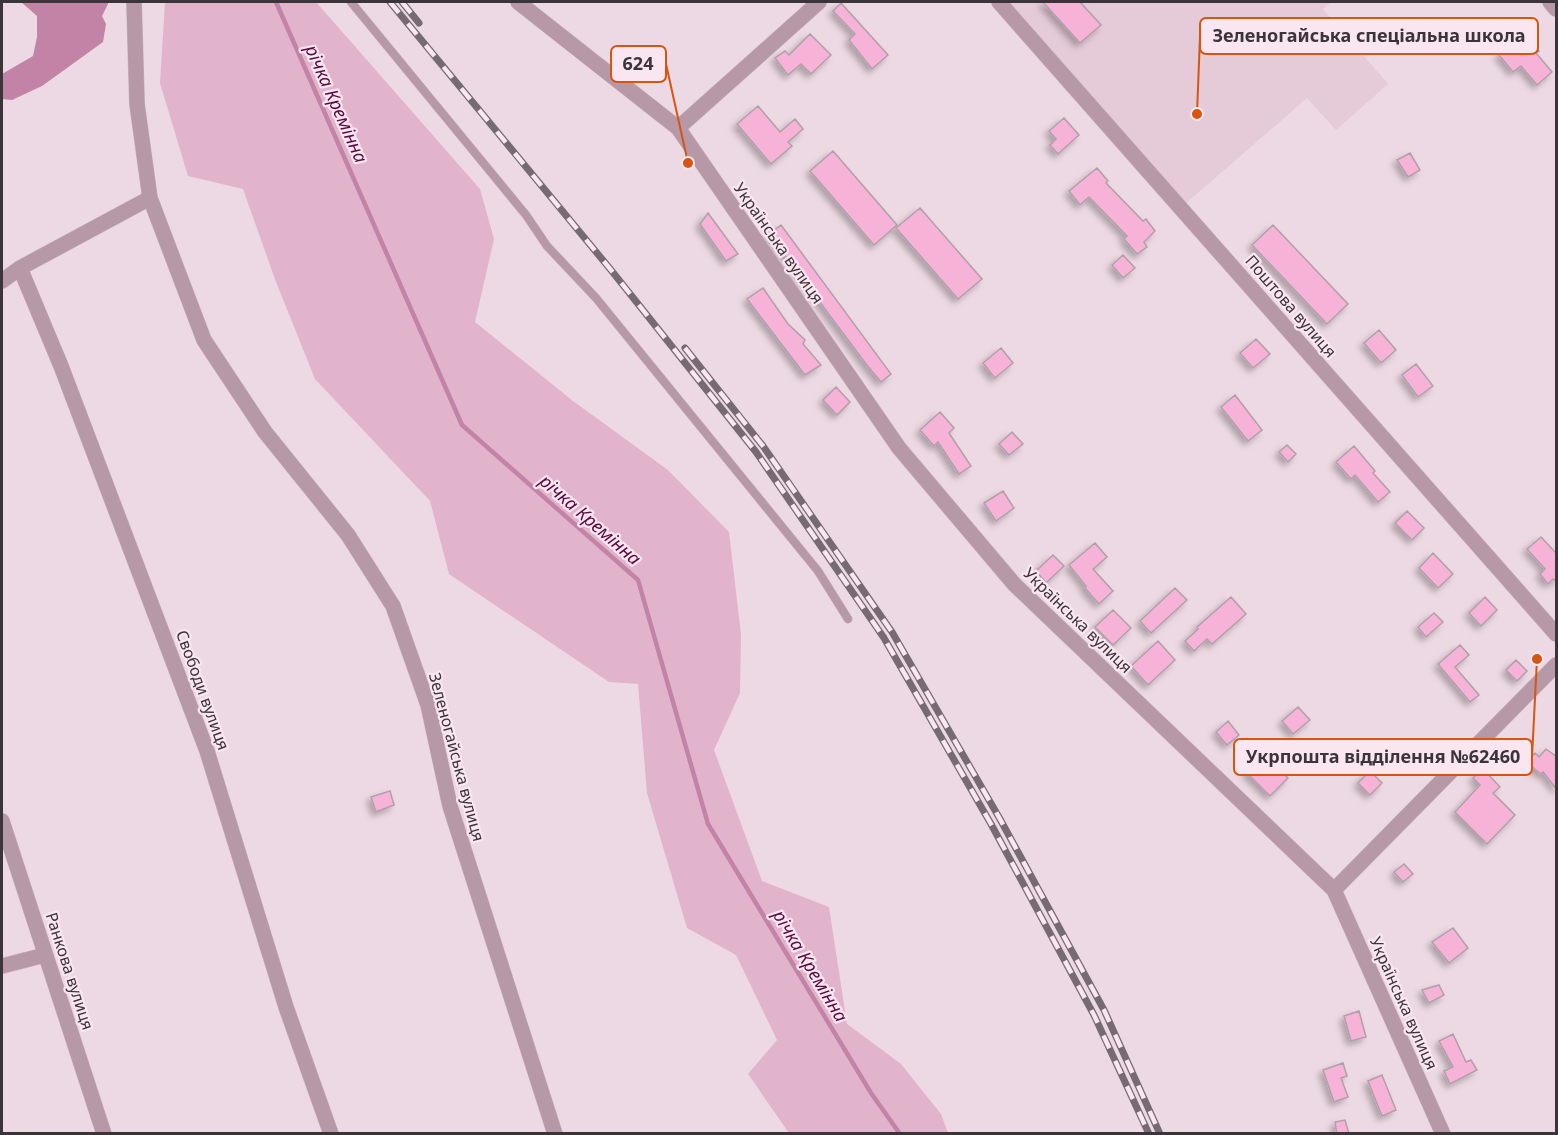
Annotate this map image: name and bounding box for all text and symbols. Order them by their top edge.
callout: Зеленогайська спеціальна школа [1200,18,1538,54]
text: Зеленогайська спеціальна школа [1212,23,1526,47]
water label: річка Кремінна [300,40,374,166]
callout: 624 [611,46,666,82]
text: 624 [623,51,653,75]
street label: Українська вулиця [729,178,829,308]
street label: Поштова вулиця [1240,250,1342,362]
water label: річка Кремінна [534,468,646,570]
street label: Українська вулиця [1019,562,1137,678]
street label: Свободи вулиця [171,627,235,753]
street label: Зеленогайська вулиця [424,670,490,844]
callout: Укрпошта відділення №62460 [1234,739,1532,775]
text: Укрпошта відділення №62460 [1246,744,1520,768]
water label: річка Кремінна [767,904,854,1026]
street label: Ранкова вулиця [41,909,99,1033]
street label: Українська вулиця [1365,933,1443,1073]

